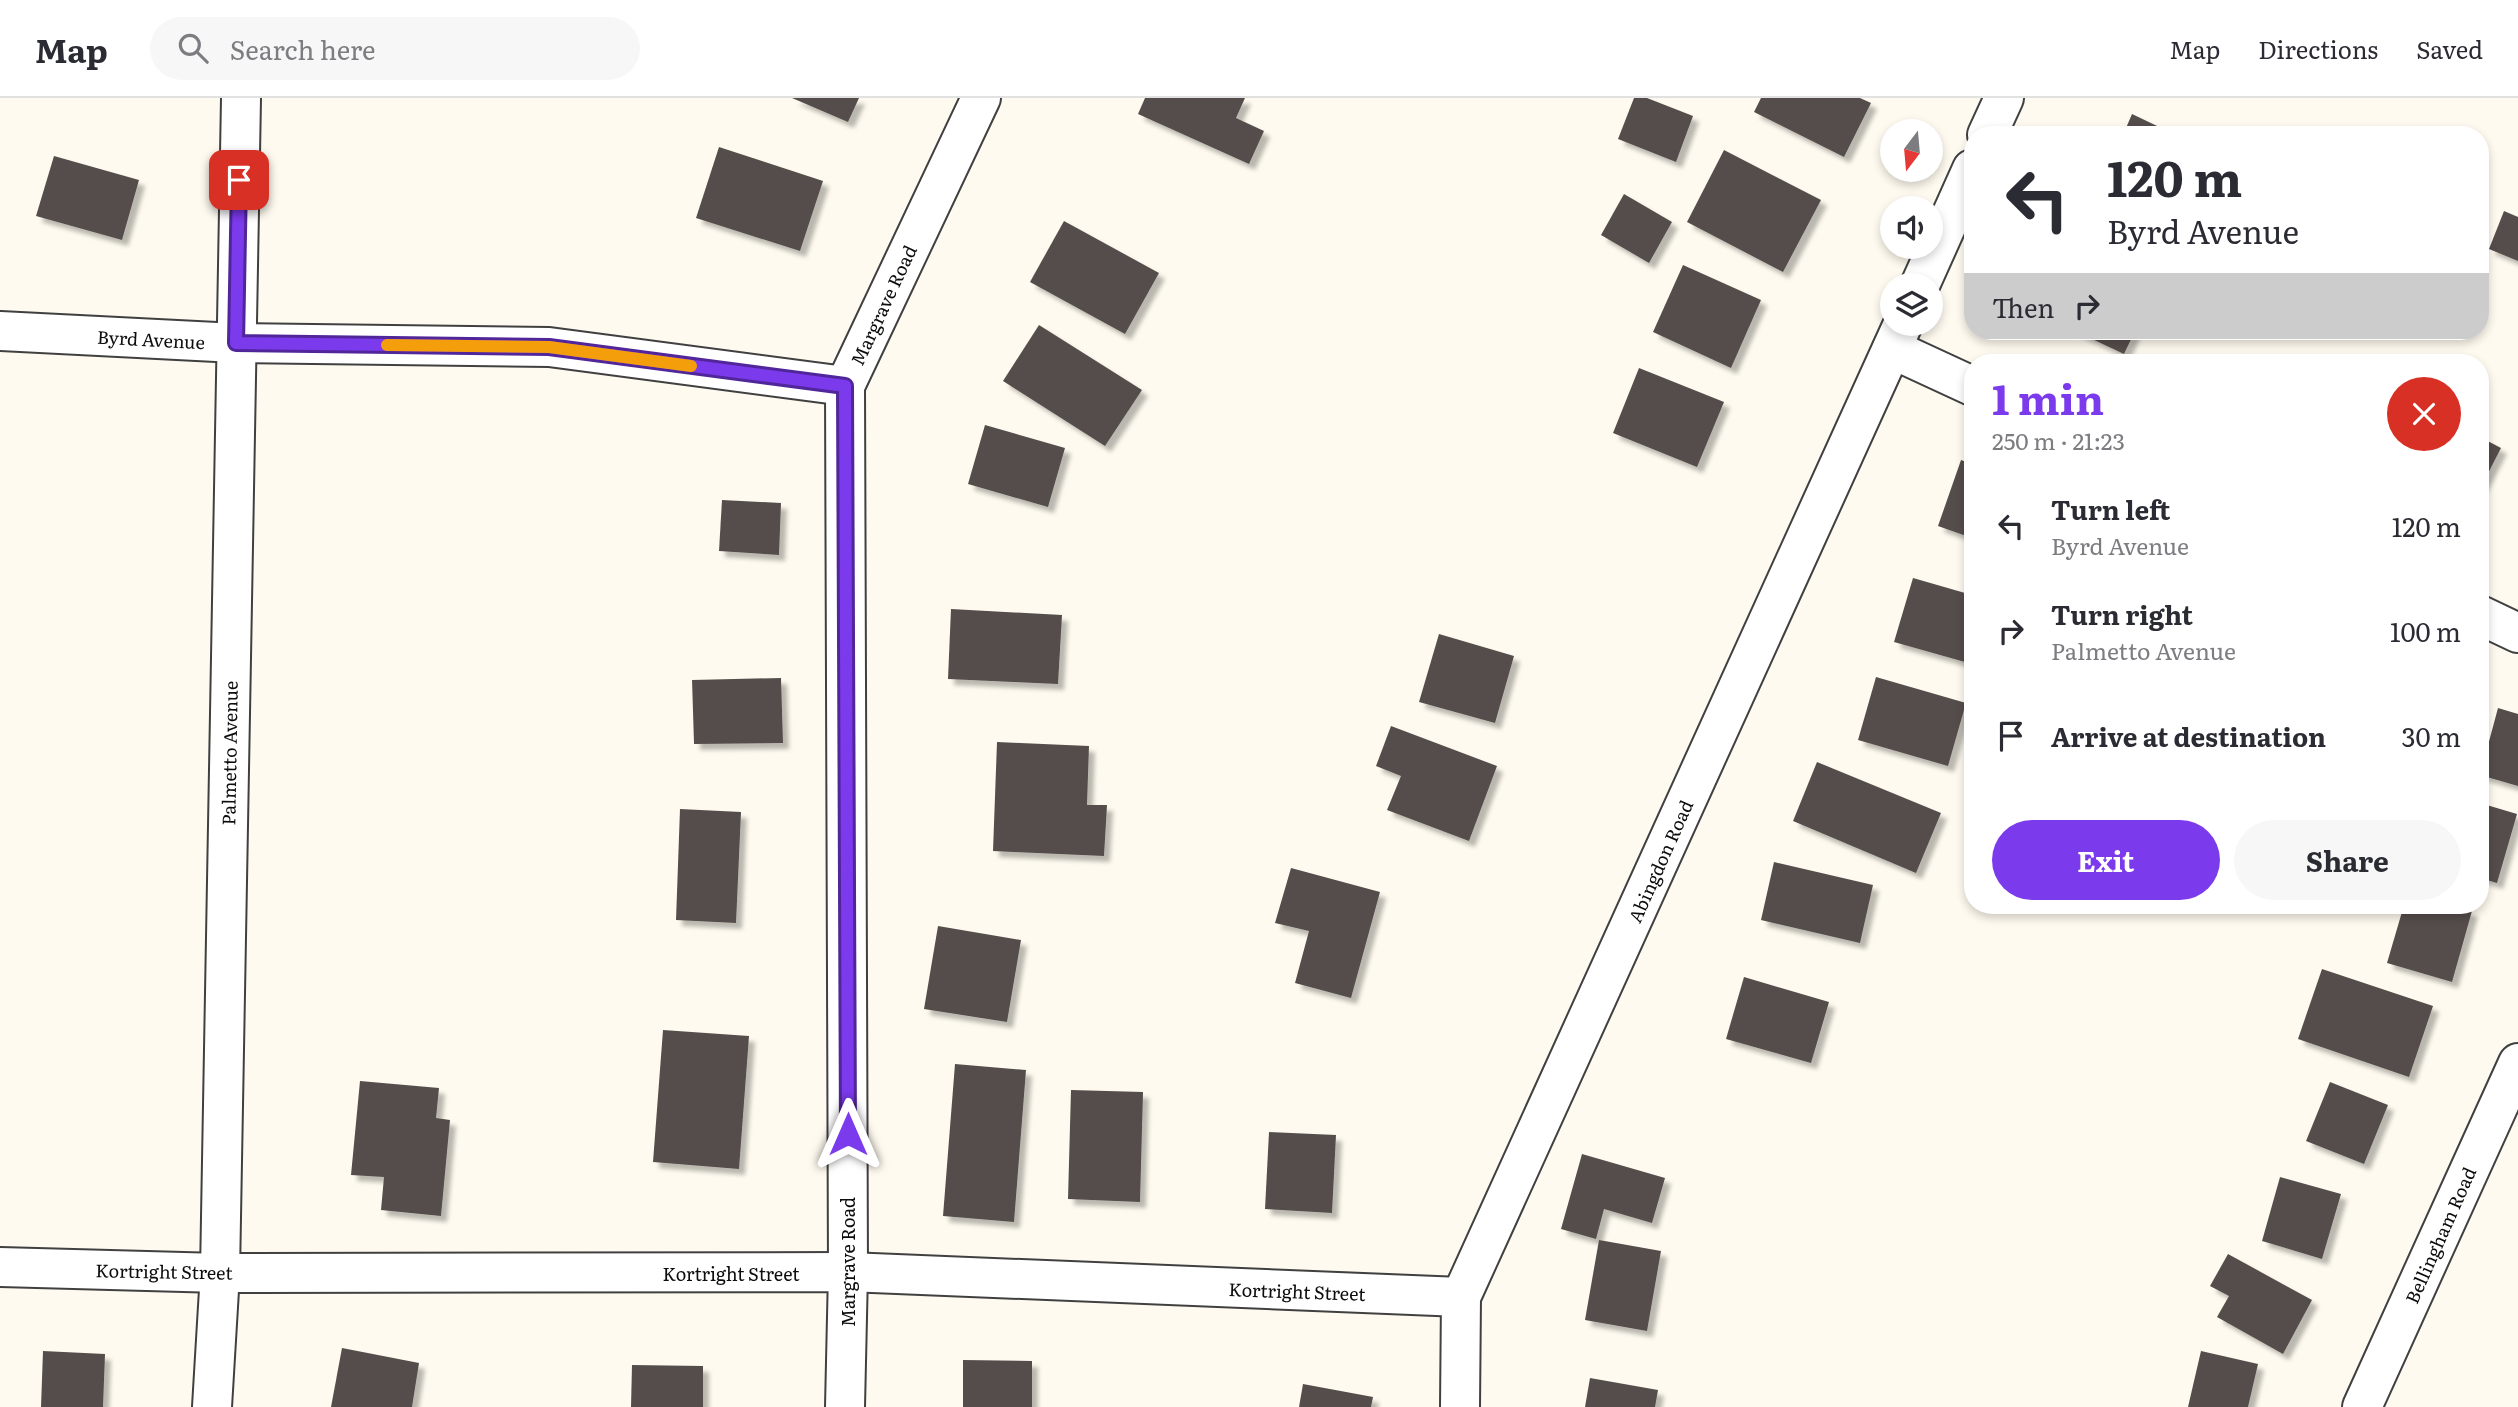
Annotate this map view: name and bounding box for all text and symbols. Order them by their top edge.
search box [150,17,640,80]
text: Map [35,24,108,73]
icon: search [174,29,212,67]
text: Search here [230,29,376,68]
text: Map [2169,31,2220,66]
text: Directions [2258,31,2378,66]
text: Saved [2416,31,2483,66]
north arrow [1880,119,1942,182]
map controls [1880,119,1943,336]
text: 120 m [2107,139,2242,212]
pin [209,150,269,210]
icon: left [1992,154,2083,245]
icon: arrive [220,161,258,199]
button: sound [1880,196,1943,259]
text: Byrd Avenue [2107,206,2299,254]
street label: Margrave Road [843,240,923,370]
button: layers [1880,273,1943,336]
text: Then [1992,287,2054,326]
icon: right [2068,287,2106,325]
street label: Byrd Avenue [96,323,206,355]
text: 1 min [1992,366,2104,428]
button: close [2387,377,2461,451]
text: 250 m · 21:23 [1992,423,2125,457]
text: Turn left [2051,489,2170,528]
text: 120 m [2392,506,2461,545]
icon: left [1992,507,2030,545]
text: Byrd Avenue [2051,528,2189,562]
text: Turn right [2051,594,2193,633]
text: 100 m [2390,611,2461,650]
icon: right [1992,612,2030,650]
text: Palmetto Avenue [2051,633,2236,667]
street label: Palmetto Avenue [214,680,244,826]
text: Arrive at destination [2051,716,2326,755]
text: 30 m [2401,716,2461,755]
icon: arrive [1992,717,2030,755]
street label: Abingdon Road [1621,795,1699,927]
button: Exit [1992,820,2220,900]
button: Share [2234,820,2461,900]
position arrow [811,1097,885,1171]
street label: Bellingham Road [2398,1162,2482,1308]
street label: Margrave Road [834,1197,861,1327]
street label: Kortright Street [95,1256,234,1286]
street label: Kortright Street [662,1260,800,1287]
street label: Kortright Street [1228,1275,1367,1307]

